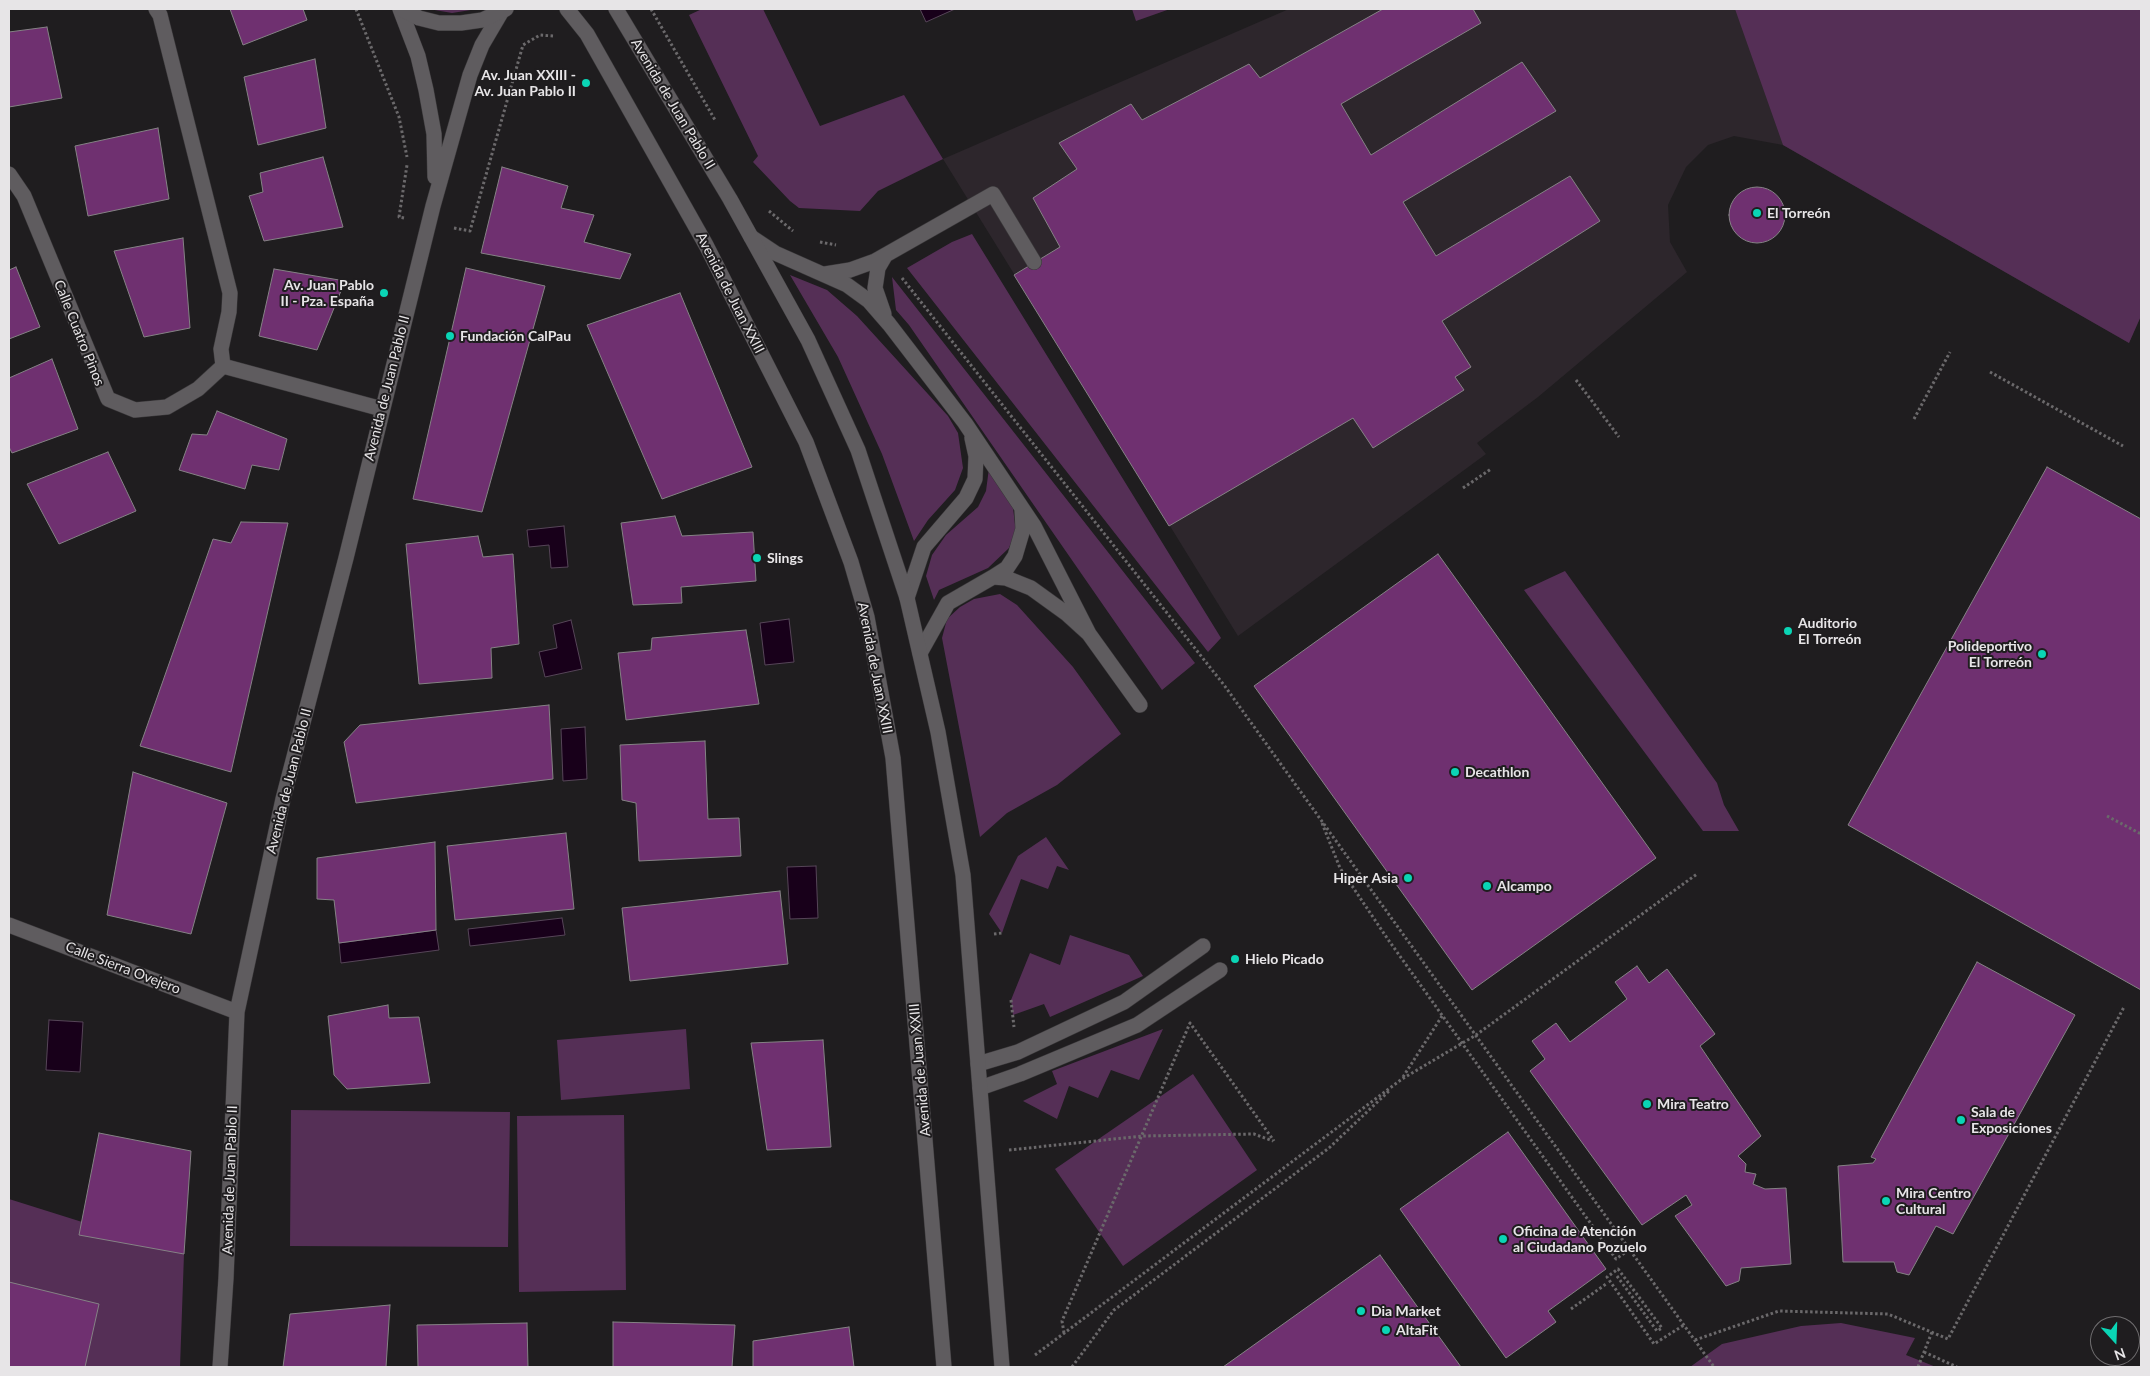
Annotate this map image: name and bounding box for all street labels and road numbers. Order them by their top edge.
street label: Avenida de Juan Pablo II [627,36,719,172]
street label: Avenida de Juan XXIII [692,230,768,356]
street label: Calle Cuatro Pinos [50,278,108,388]
street label: Avenida de Juan Pablo II [361,314,413,462]
street label: Avenida de Juan XXIII [854,601,896,735]
street label: Avenida de Juan Pablo II [263,707,315,855]
street label: Calle Sierra Ovejero [63,938,183,998]
street label: Avenida de Juan XXIII [906,1003,934,1137]
street label: Avenida de Juan Pablo II [219,1105,241,1255]

